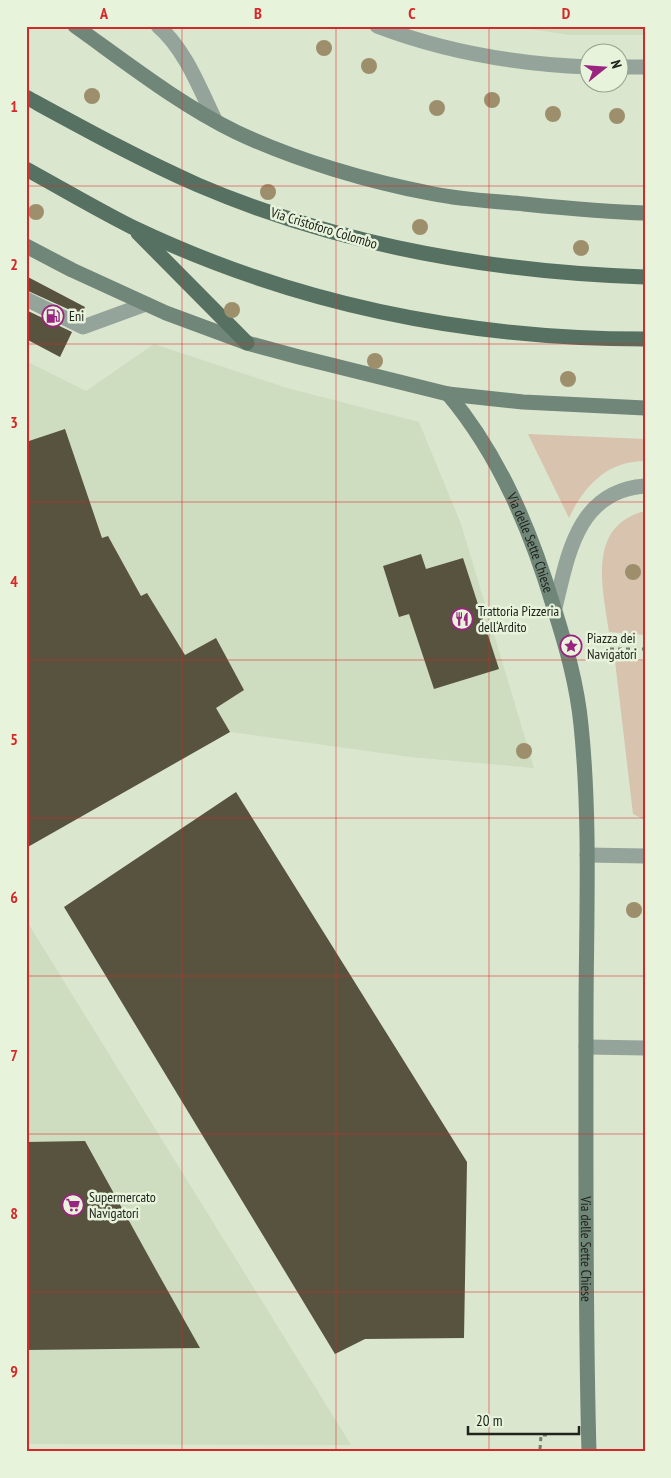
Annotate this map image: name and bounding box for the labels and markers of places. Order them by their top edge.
fuel station icon: Eni [41,304,65,328]
place label: Eni [69,307,84,325]
place label: Trattoria Pizzeria dell‘Ardito [478,602,559,636]
restaurant icon: Trattoria Pizzeria dell‘Ardito [450,607,474,631]
place label: Piazza dei Navigatori [587,629,637,663]
place icon: Piazza dei Navigatori [559,634,583,658]
place label: Supermercato Navigatori [89,1188,156,1222]
supermarket icon: Supermercato Navigatori [61,1193,85,1217]

